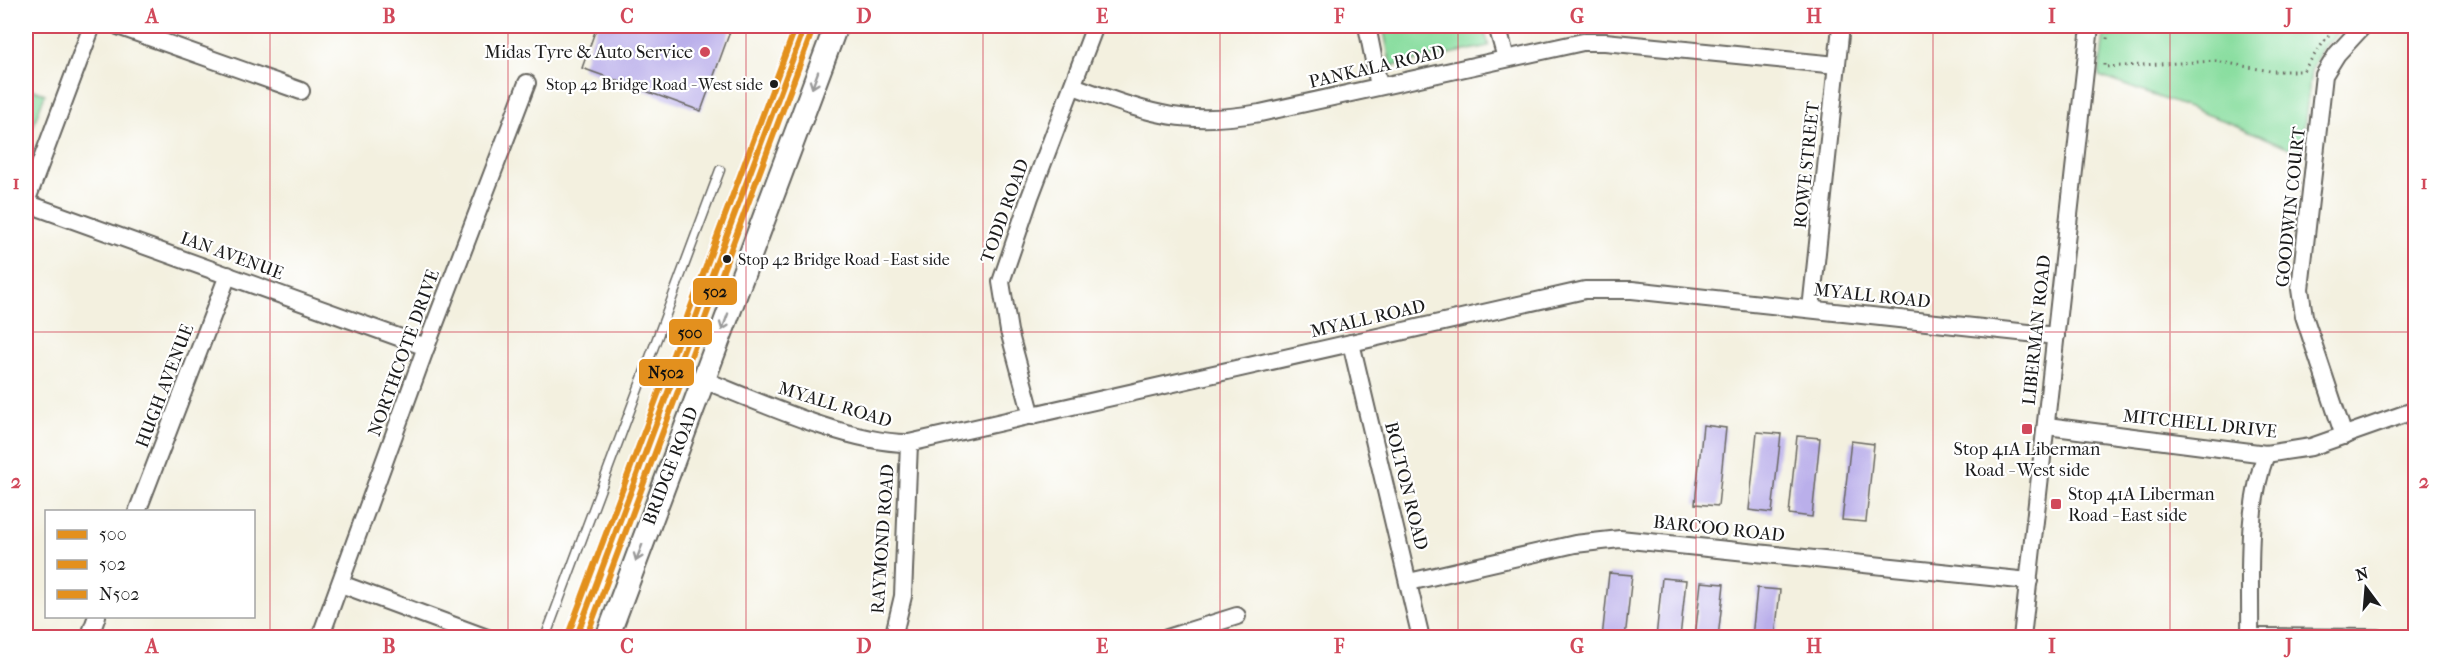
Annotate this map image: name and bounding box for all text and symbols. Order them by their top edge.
text: A [144,5,160,28]
text: B [382,5,396,28]
text: C [620,5,634,28]
text: D [856,5,872,28]
text: E [1096,5,1108,28]
text: F [1333,5,1345,28]
text: G [1570,5,1584,28]
text: H [1806,5,1822,28]
text: I [2048,5,2056,28]
text: J [2283,5,2293,28]
street label: PANKALA ROAD [1307,41,1447,93]
place label: Midas Tyre & Auto Service [484,42,693,63]
marker: Midas Tyre & Auto Service [698,45,712,59]
one-way arrow [809,71,820,89]
place label: Stop 42 Bridge Road - West side [546,75,763,94]
marker: Stop 42 Bridge Road - West side [768,78,780,90]
street label: ROWE STREET [1790,100,1824,229]
street label: GOODWIN COURT [2272,125,2310,288]
street label: TODD ROAD [976,156,1034,266]
text: 1 [12,171,20,194]
text: 1 [2420,171,2428,194]
street label: IAN AVENUE [178,228,286,284]
place label: Stop 42 Bridge Road - East side [738,250,950,269]
marker: Stop 42 Bridge Road - East side [721,253,733,265]
street label: LIBERMAN ROAD [2019,254,2055,406]
street label: NORTHCOTE DRIVE [364,267,444,439]
line badge: 502 [692,277,738,306]
street label: MYALL ROAD [1812,279,1932,313]
text: 502 [703,282,727,301]
street label: MYALL ROAD [1308,296,1428,342]
one-way arrow [719,312,730,331]
line badge: 500 [668,318,713,346]
street label: HUGH AVENUE [132,321,198,451]
text: 500 [678,323,702,342]
line badge: N502 [638,358,695,387]
text: N502 [648,363,684,382]
street label: MYALL ROAD [776,378,894,432]
street label: BRIDGE ROAD [639,404,703,528]
street label: MITCHELL DRIVE [2122,405,2278,443]
street label: BOLTON ROAD [1380,420,1432,552]
marker: Stop 41A Liberman Road - West side [2020,422,2034,436]
place label: Stop 41A Liberman Road - West side [1954,439,2101,481]
street label: RAYMOND ROAD [867,463,899,615]
text: 2 [11,470,21,493]
text: 2 [2419,470,2429,493]
place label: Stop 41A Liberman Road - East side [2068,484,2215,526]
marker: Stop 41A Liberman Road - East side [2049,497,2063,511]
legend [45,510,255,618]
street label: BARCOO ROAD [1652,512,1786,546]
text: 500 [99,524,127,545]
one-way arrow [633,543,644,561]
text: 502 [99,554,126,575]
north arrow [2336,558,2396,618]
text: N [2354,563,2371,585]
text: N502 [99,584,140,605]
text: A [144,635,160,658]
text: B [382,635,396,658]
text: C [620,635,634,658]
text: D [856,635,872,658]
text: E [1096,635,1108,658]
text: F [1333,635,1345,658]
text: G [1570,635,1584,658]
text: H [1806,635,1822,658]
text: I [2048,635,2056,658]
text: J [2283,635,2293,658]

